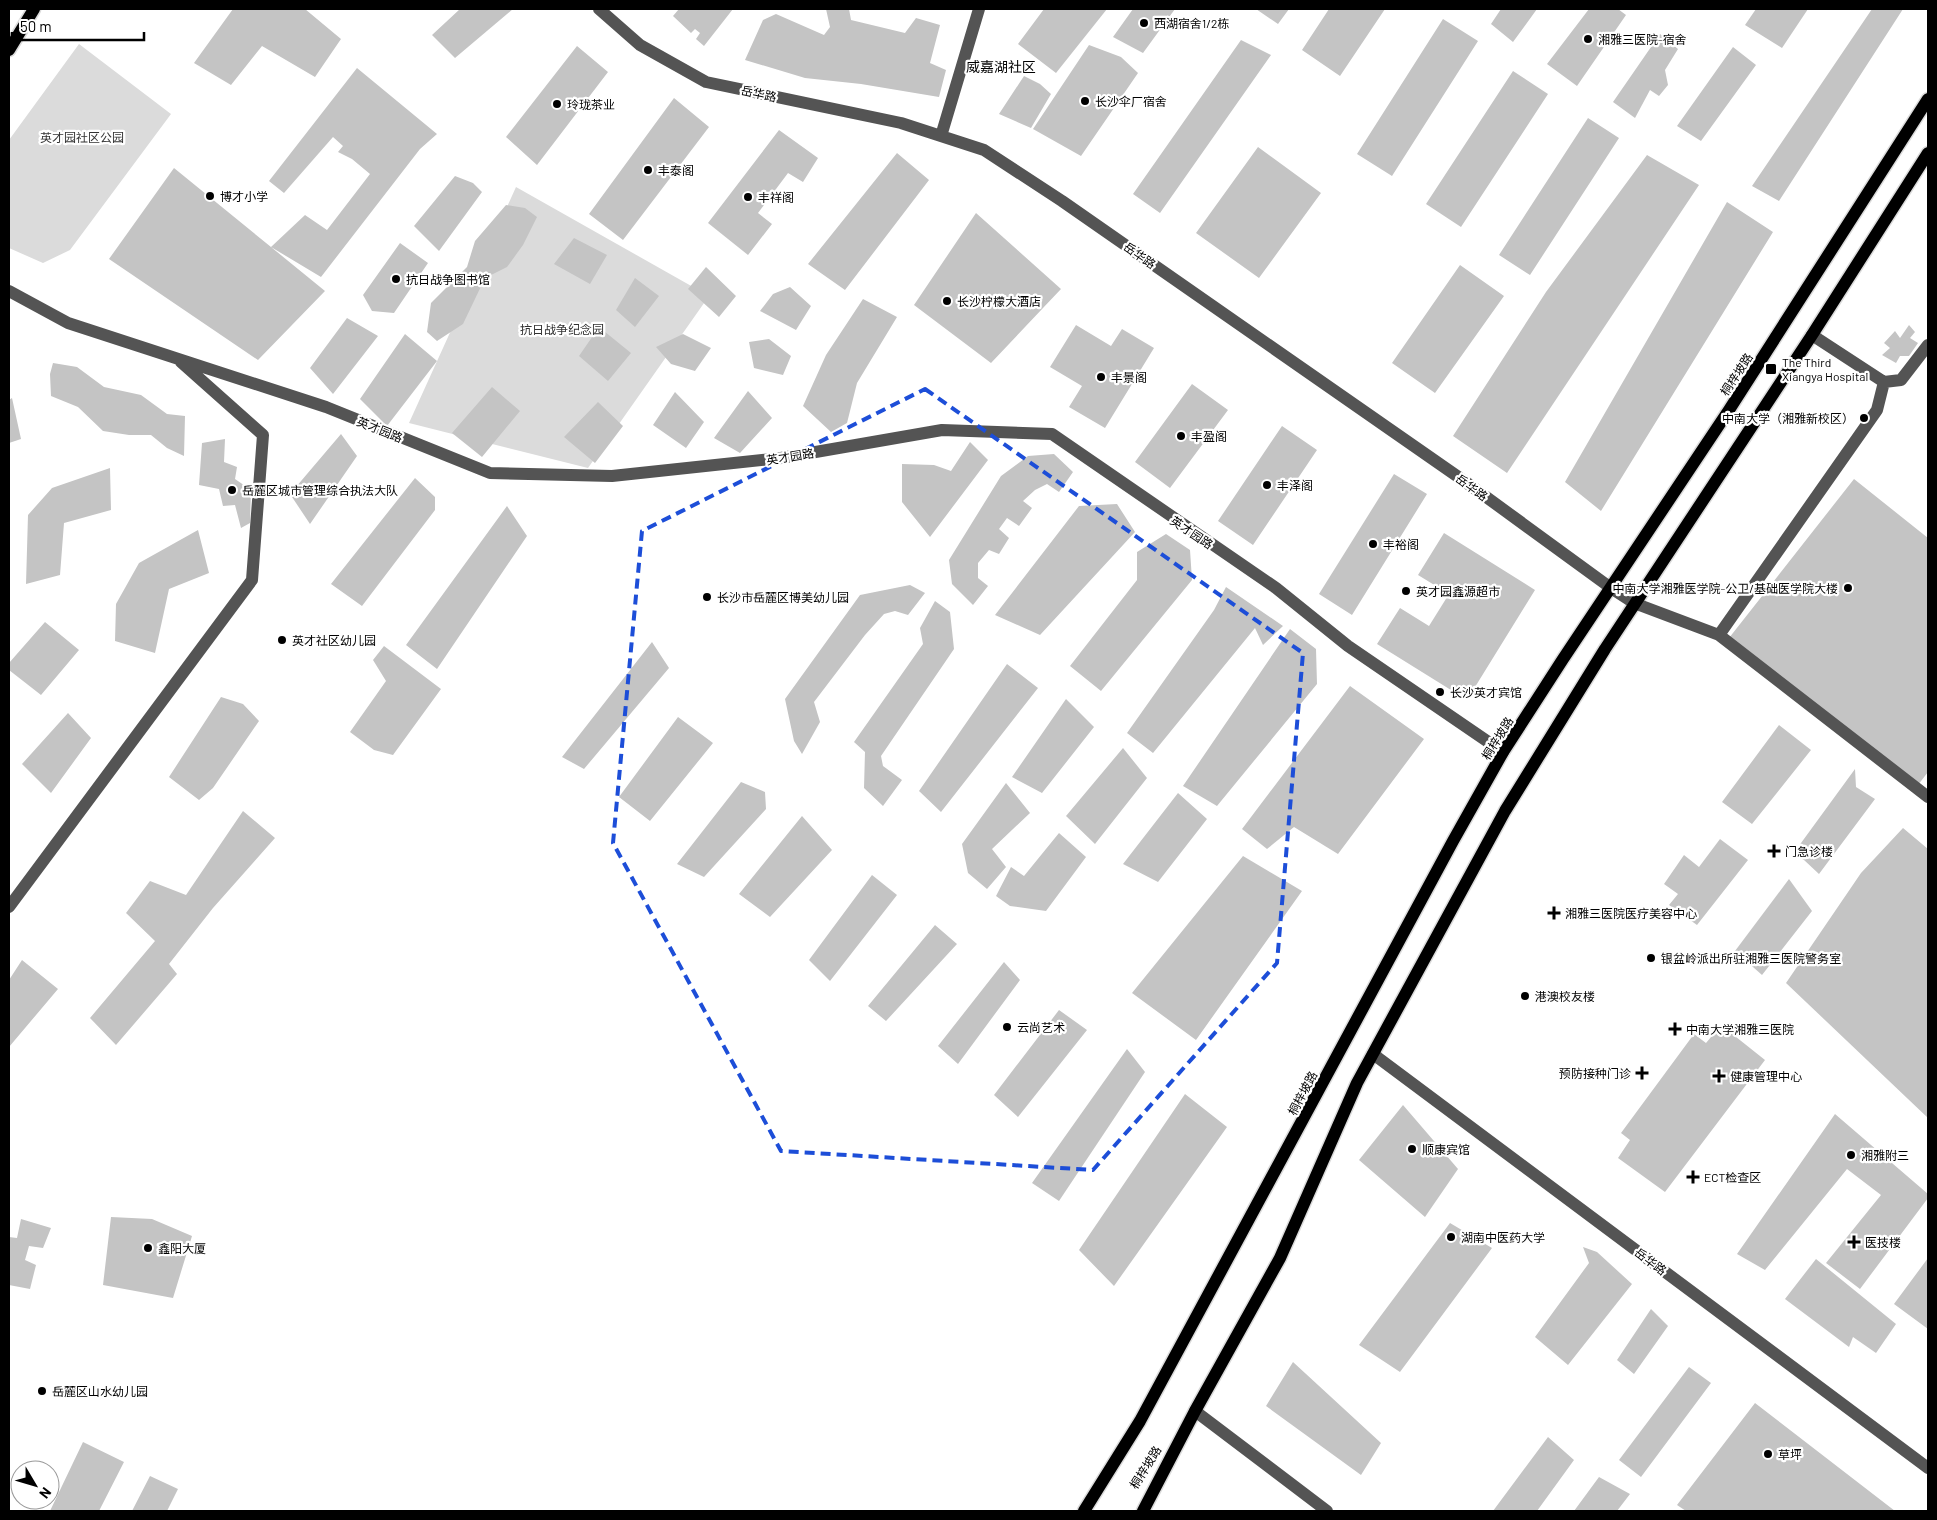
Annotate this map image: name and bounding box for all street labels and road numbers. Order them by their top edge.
street label: 岳华路 [740,82,778,104]
street label: 岳华路 [1121,239,1159,271]
street label: 桐梓坡路 [1717,350,1755,398]
street label: 英才园路 [355,414,405,444]
street label: 英才园路 [765,445,815,467]
street label: 岳华路 [1453,471,1491,503]
street label: 英才园路 [1168,513,1216,551]
street label: 桐梓坡路 [1478,714,1516,762]
street label: 桐梓坡路 [1285,1069,1319,1117]
street label: 岳华路 [1632,1245,1670,1277]
street label: 桐梓坡路 [1126,1443,1164,1491]

